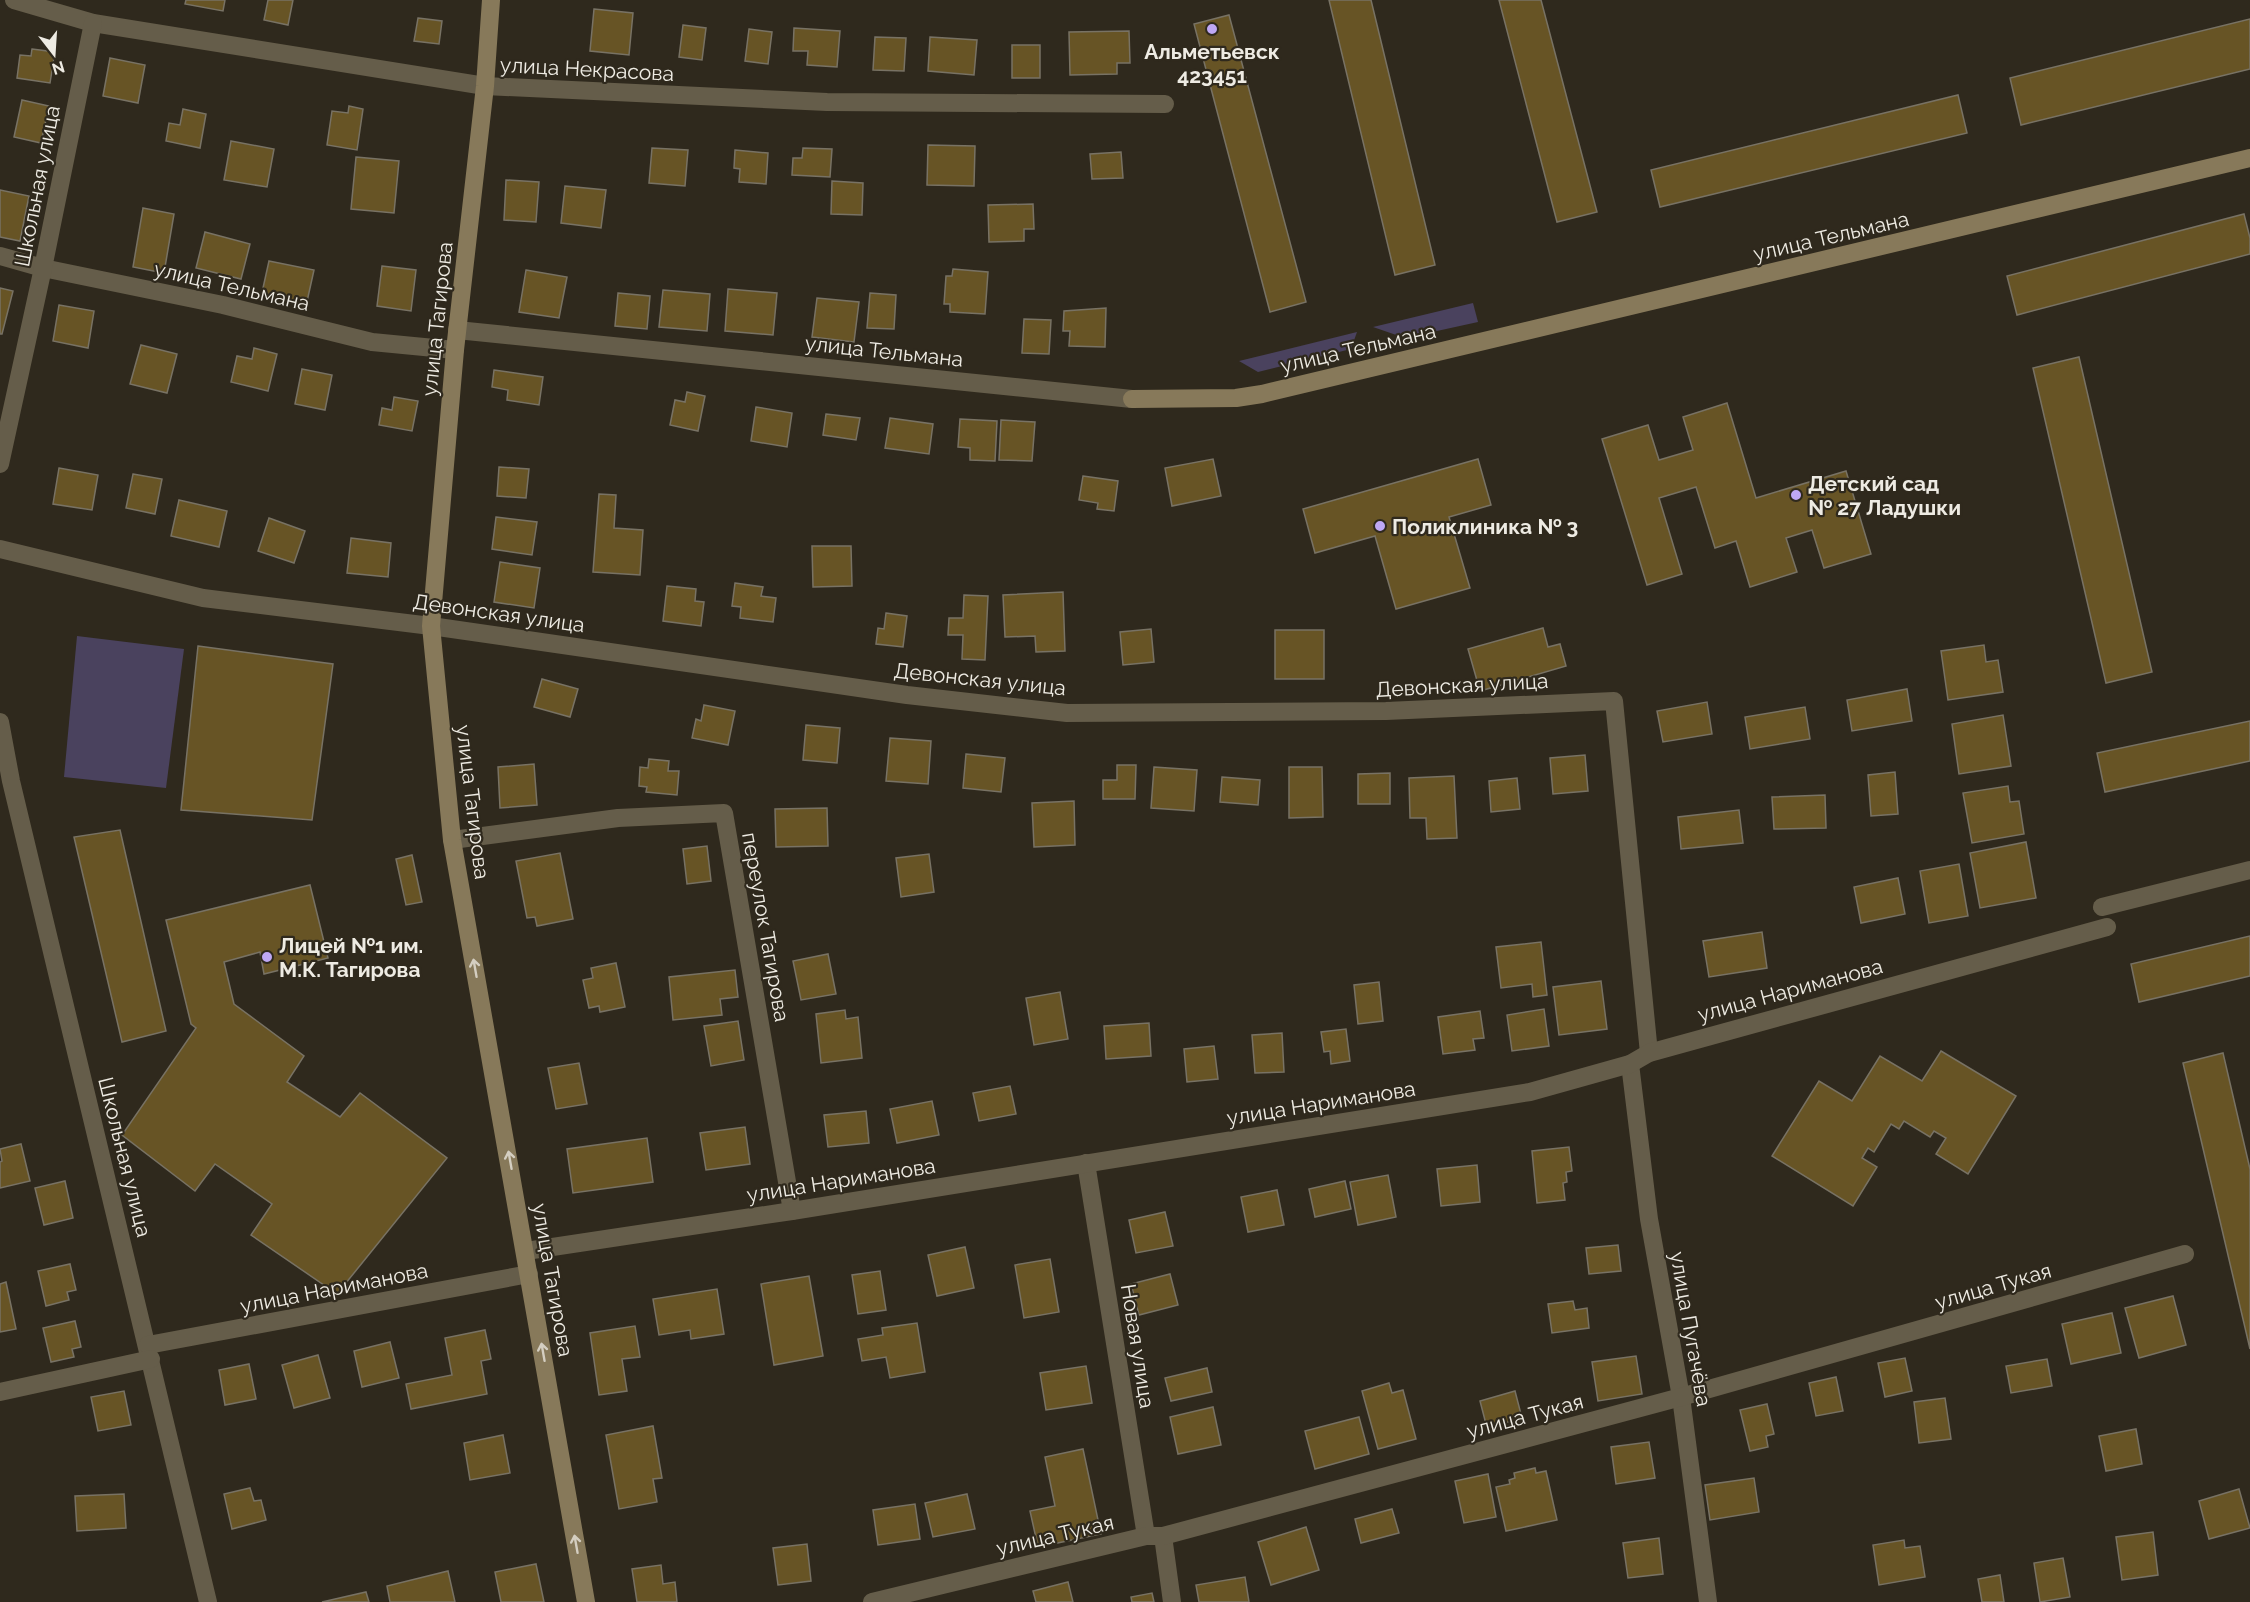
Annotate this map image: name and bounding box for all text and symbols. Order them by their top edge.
marker: Альметьевск 423451 [1205,22,1219,36]
north arrow [24,24,84,84]
place label: Альметьевск 423451 [1144,39,1280,88]
street label: улица Некрасова [499,52,675,86]
text: N [50,57,67,79]
street label: Школьная улица [9,103,65,269]
street label: улица Тельмана [1751,206,1911,266]
street label: улица Тагирова [416,240,458,398]
street label: улица Тельмана [152,256,312,316]
street label: улица Тельмана [1278,318,1438,378]
street label: улица Тельмана [804,330,964,372]
place label: Детский сад № 27 Ладушки [1808,471,1961,520]
marker: Детский сад № 27 Ладушки [1789,488,1803,502]
place label: Поликлиника № 3 [1392,514,1578,539]
marker: Поликлиника № 3 [1373,519,1387,533]
street label: Девонская улица [412,589,586,637]
street label: Девонская улица [893,658,1067,700]
street label: Девонская улица [1375,668,1549,702]
street label: улица Тагирова [451,723,495,881]
street label: переулок Тагирова [737,830,795,1024]
place label: Лицей №1 им. М.К. Тагирова [279,933,423,982]
marker: Лицей №1 им. М.К. Тагирова [260,950,274,964]
street label: улица Нариманова [1695,953,1885,1027]
one-way arrow [469,959,480,978]
street label: Школьная улица [93,1075,157,1239]
street label: улица Нариманова [1225,1076,1417,1130]
one-way arrow [504,1151,515,1170]
street label: улица Нариманова [745,1153,937,1207]
street label: улица Тагирова [527,1201,579,1359]
street label: улица Пугачёва [1665,1250,1717,1408]
street label: улица Тукая [1932,1257,2054,1315]
street label: улица Нариманова [238,1258,430,1318]
street label: Новая улица [1116,1282,1160,1410]
one-way arrow [537,1343,548,1363]
street label: улица Тукая [1464,1388,1586,1444]
street label: улица Тукая [994,1509,1116,1561]
one-way arrow [570,1535,581,1555]

